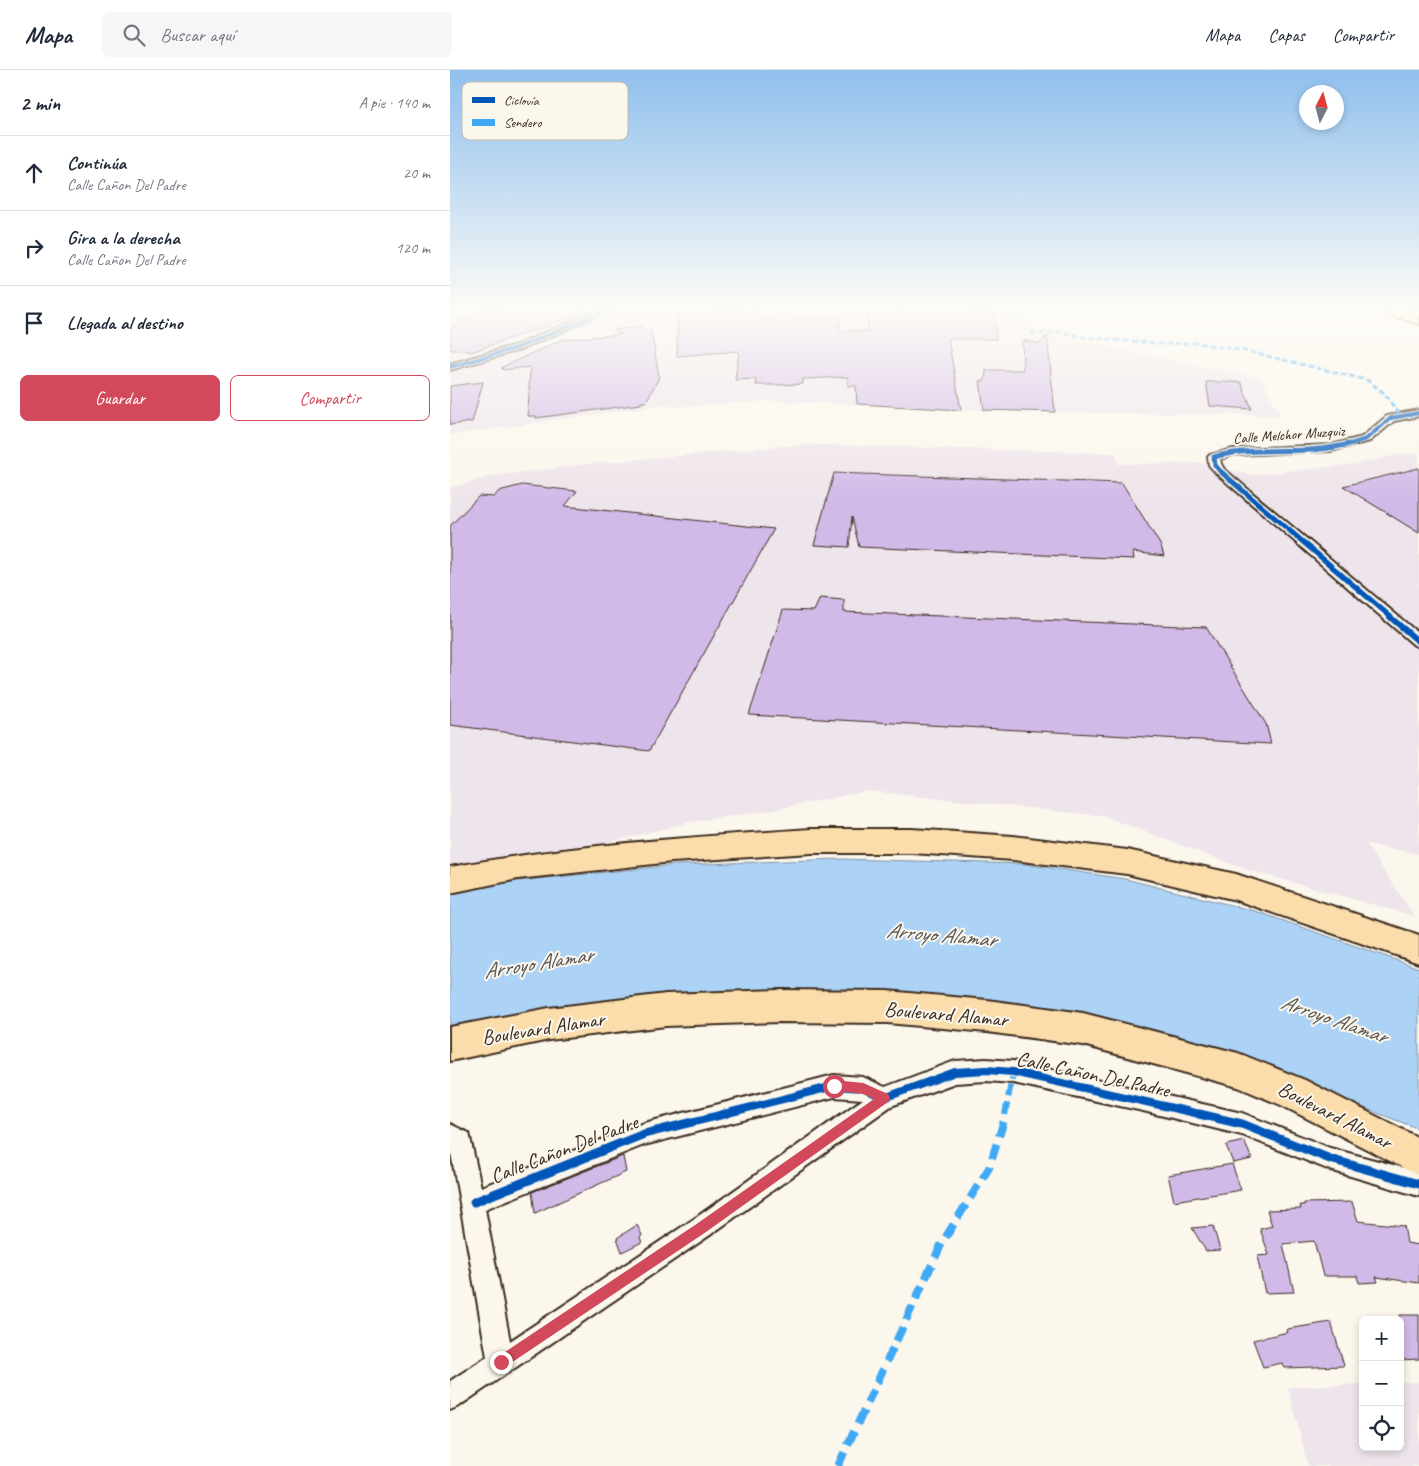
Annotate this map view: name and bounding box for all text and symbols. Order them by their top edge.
search box [102,12,452,57]
text: Mapa [25,20,72,50]
icon: search [120,21,148,49]
text: Buscar aquí [160,23,235,47]
text: Mapa [1205,24,1240,46]
text: Capas [1268,24,1305,46]
text: Compartir [1333,24,1394,46]
legend [462,82,628,140]
north arrow [1299,85,1344,130]
text: 2 min [20,90,60,116]
text: Ciclovía [504,92,540,109]
text: A pie · 140 m [359,93,430,113]
text: Sendero [504,114,542,131]
text: Continúa [67,151,126,175]
icon: ahead [20,159,48,187]
text: 20 m [403,163,430,183]
text: Calle Cañon Del Padre [67,175,186,195]
text: Gira a la derecha [67,226,180,250]
icon: right [20,234,48,262]
text: 120 m [396,238,430,258]
text: Calle Cañon Del Padre [67,250,186,270]
icon: arrive [20,309,48,337]
text: Llegada al destino [67,311,183,335]
button: Guardar [20,375,220,421]
button: Compartir [230,375,430,421]
street label: Calle Melchor Muzquiz [1233,422,1347,448]
water label: Arroyo Alamar [885,916,1001,954]
water label: Arroyo Alamar [482,940,598,985]
water label: Arroyo Alamar [1278,988,1394,1051]
street label: Boulevard Alamar [883,996,1011,1033]
street label: Boulevard Alamar [480,1005,609,1051]
street label: Calle Cañon Del Padre [1014,1045,1174,1103]
route start [823,1075,846,1098]
street label: Boulevard Alamar [1274,1075,1398,1156]
street label: Calle Cañon Del Padre [487,1108,643,1189]
map controls [1359,1316,1404,1451]
button: + [1359,1316,1404,1361]
route end [490,1351,513,1374]
button: − [1359,1361,1404,1406]
button: locate [1359,1406,1404,1451]

